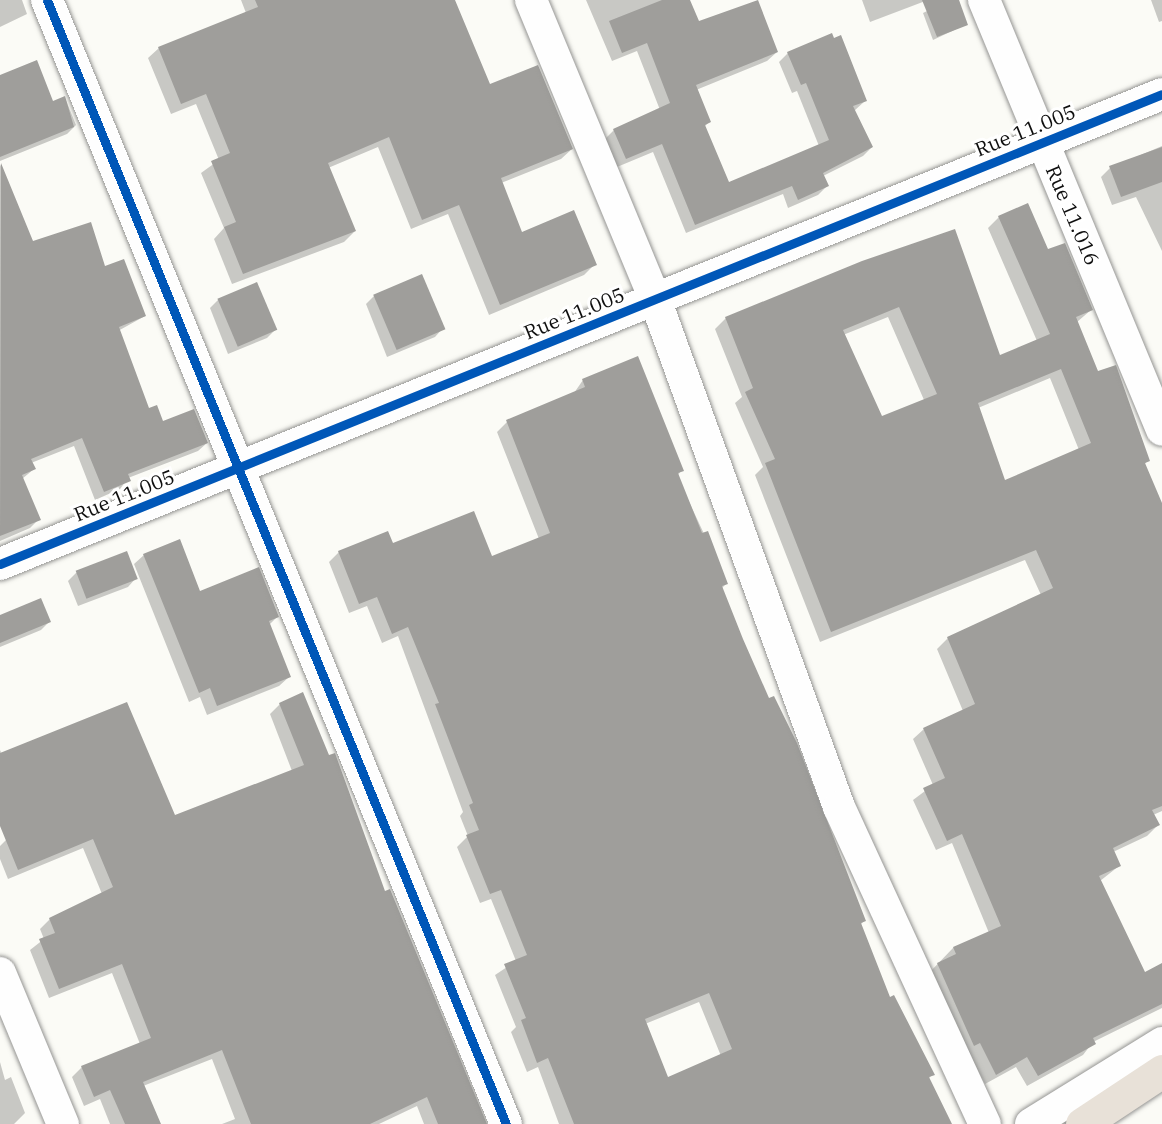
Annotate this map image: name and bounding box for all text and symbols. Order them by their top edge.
street label: Rue 11.005 [971,99,1079,161]
street label: Rue 11.016 [1041,161,1105,269]
street label: Rue 11.005 [520,282,628,344]
street label: Rue 11.005 [70,464,178,526]

